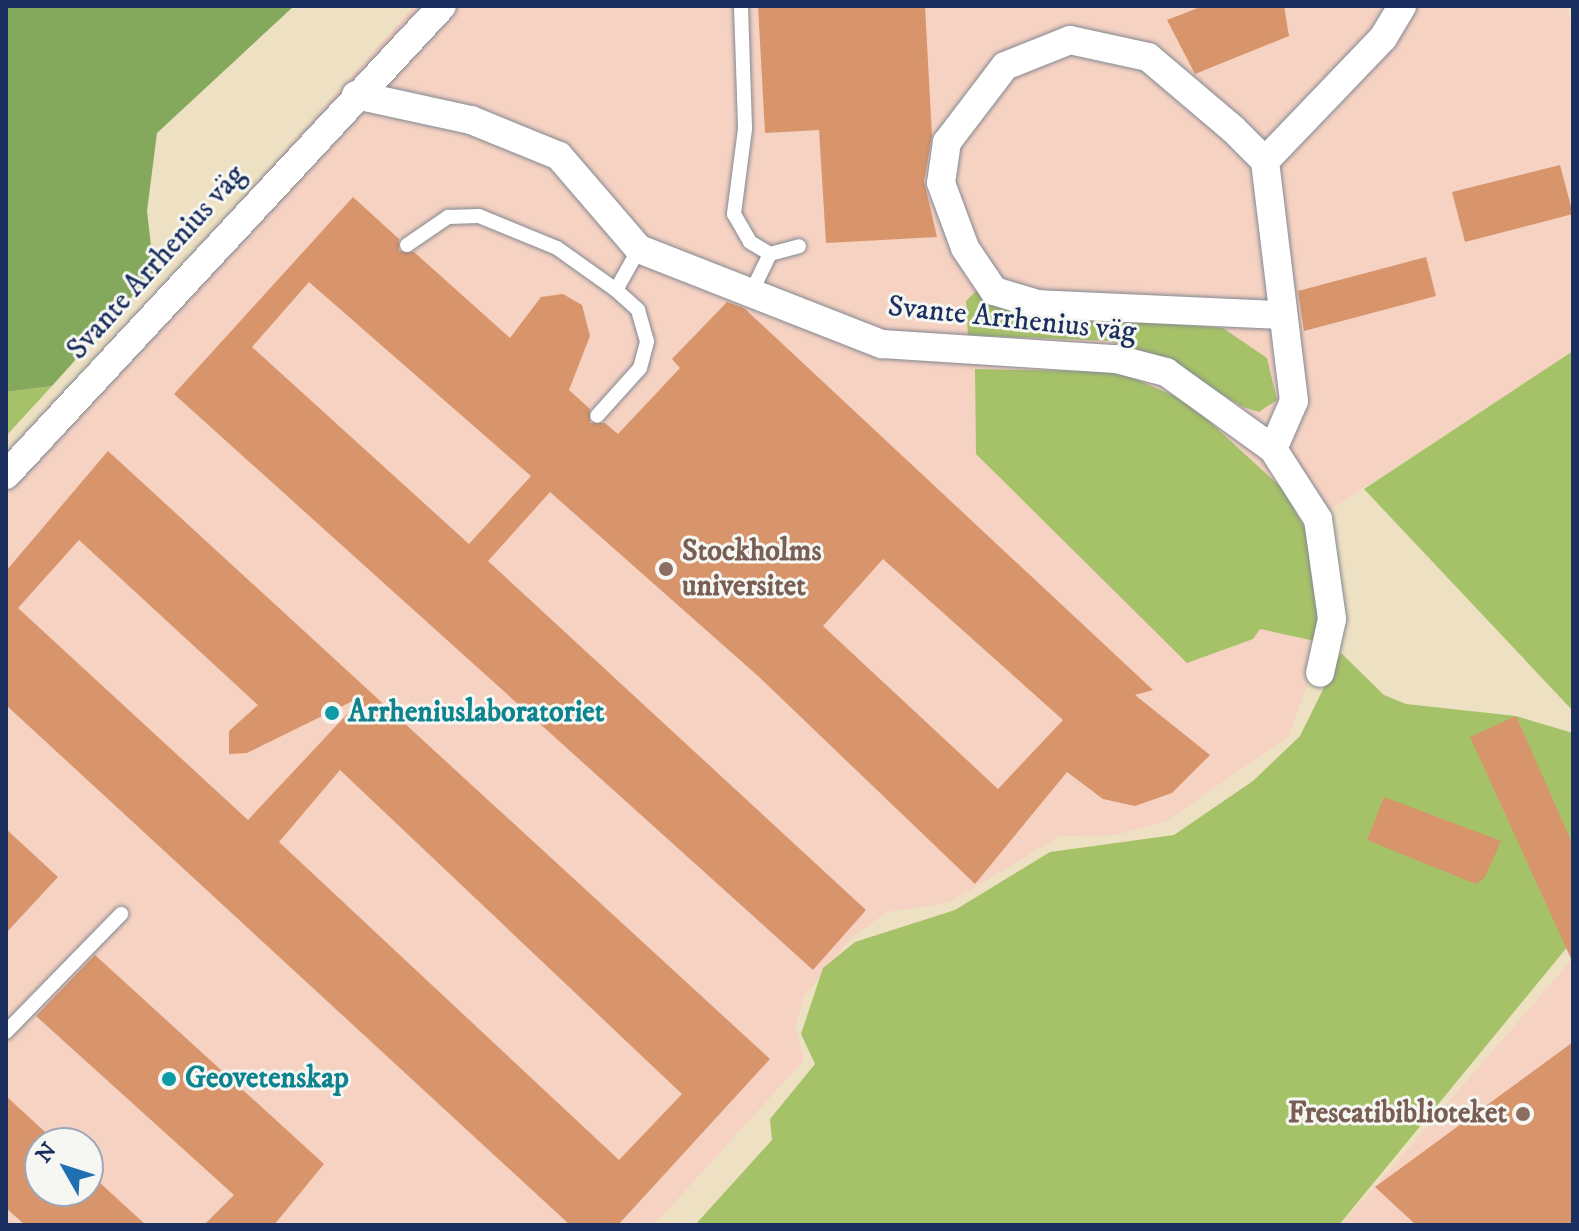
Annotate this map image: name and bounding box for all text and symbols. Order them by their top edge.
street label: Svante Arrhenius väg [60,158,254,368]
street label: Svante Arrhenius väg [886,289,1138,351]
place label: Stockholms universitet [682,534,821,604]
marker: Stockholms universitet [657,560,675,578]
place label: Arrheniuslaboratoriet [348,695,604,731]
marker: Arrheniuslaboratoriet [323,704,341,722]
place label: Geovetenskap [185,1061,349,1097]
marker: Geovetenskap [160,1070,178,1088]
place label: Frescatibiblioteket [1288,1096,1507,1132]
marker: Frescatibiblioteket [1514,1105,1532,1123]
north arrow [24,1127,104,1207]
text: N [30,1137,63,1168]

